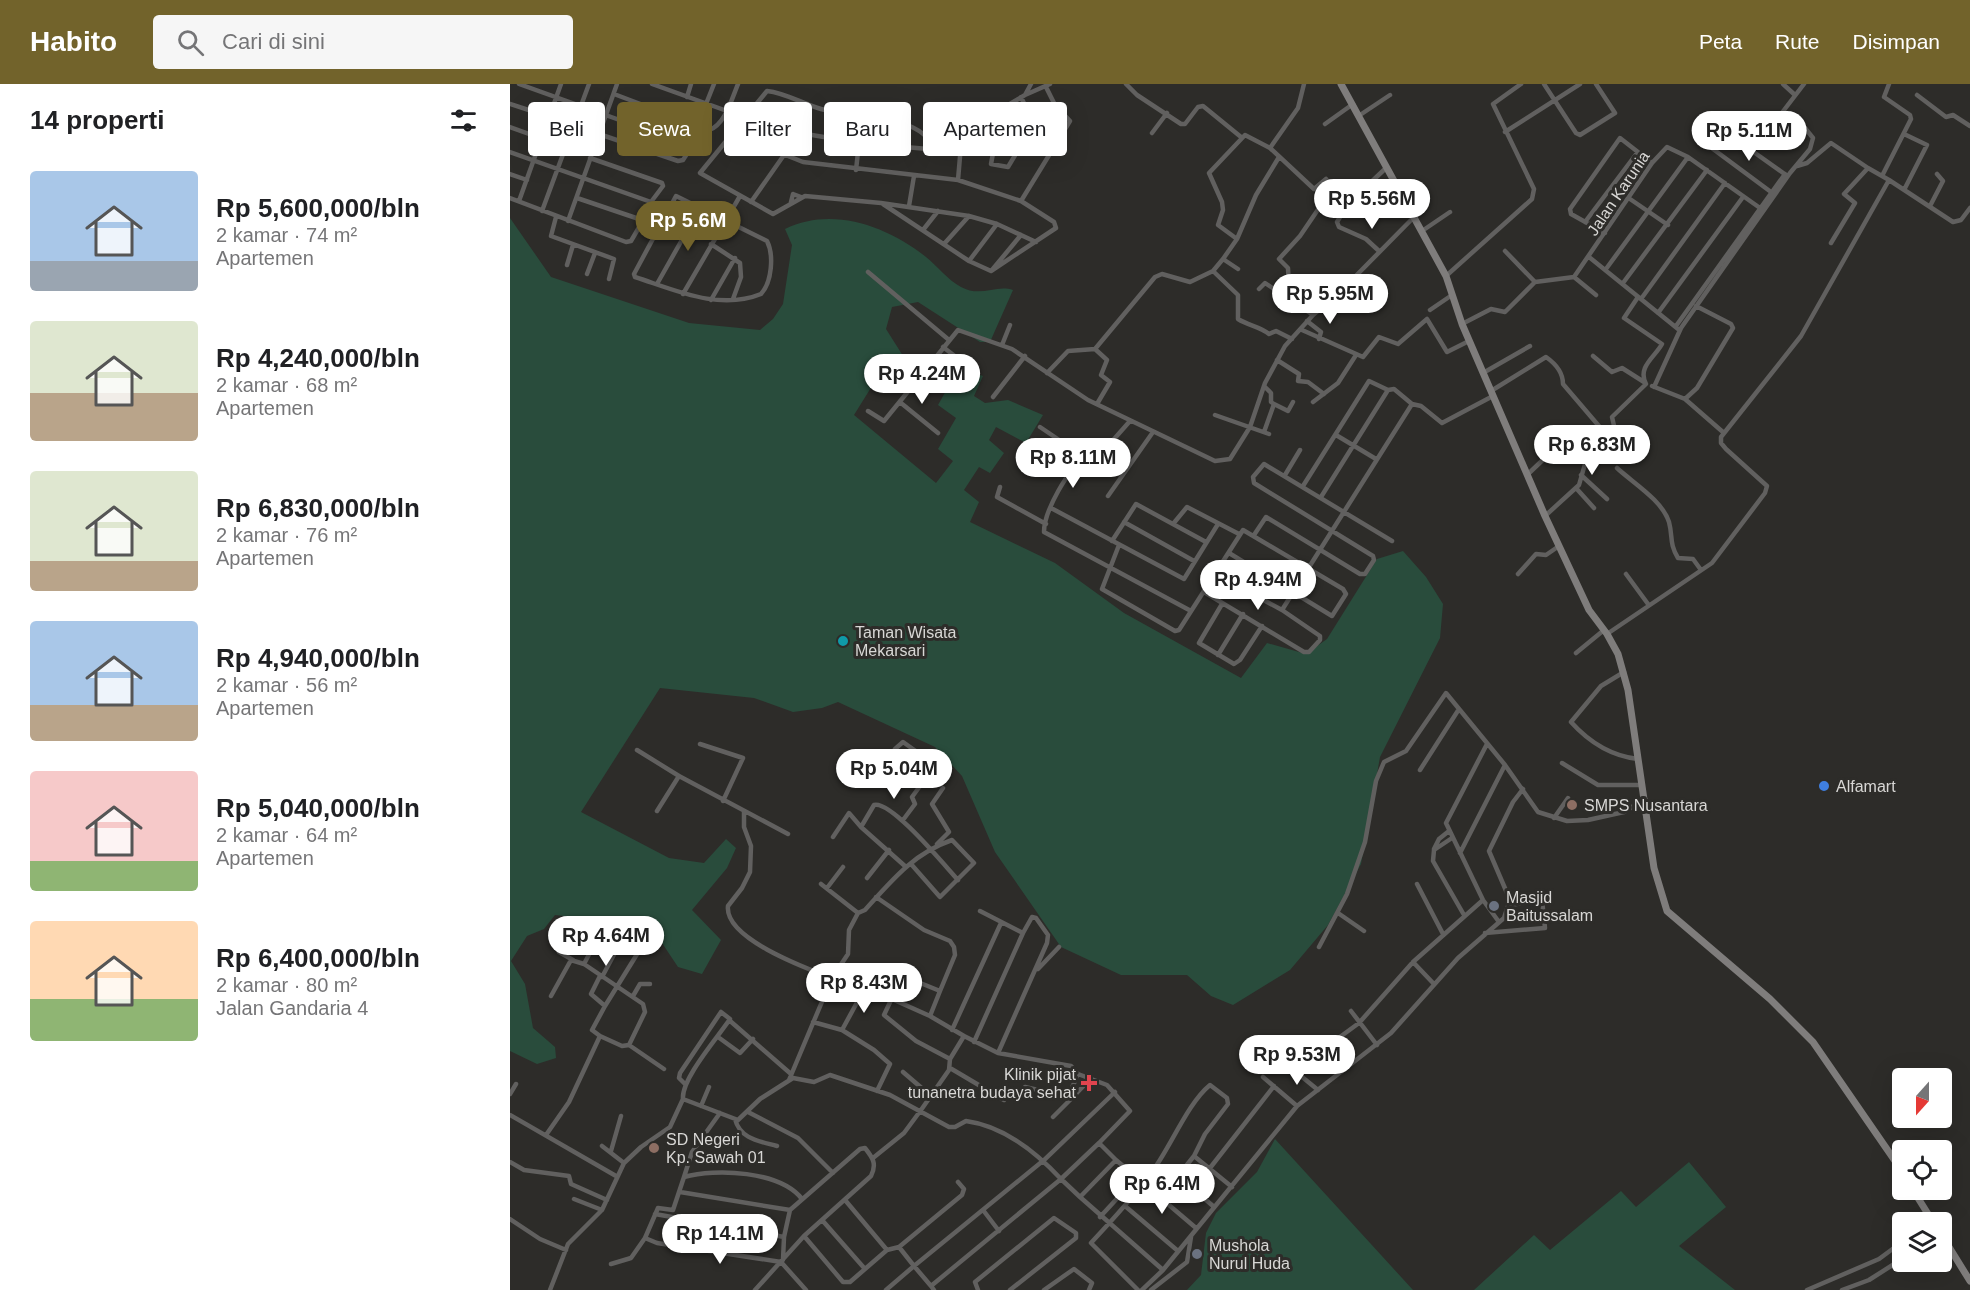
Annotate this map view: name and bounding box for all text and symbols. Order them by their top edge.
search box [153,15,573,69]
text: Habito [30,26,117,57]
icon: search [174,26,207,59]
text: Cari di sini [222,29,325,54]
text: Peta [1699,30,1742,53]
text: Rute [1775,30,1819,53]
text: Disimpan [1852,30,1940,53]
chip: Beli [528,102,605,156]
chip: Sewa [617,102,712,156]
chip: Filter [724,102,812,156]
chip: Baru [824,102,911,156]
chip: Apartemen [923,102,1067,156]
icon: filters [447,104,480,137]
text: 14 properti [30,105,164,135]
pin: Rp 5.11M [1687,111,1811,162]
text: Rp 5.11M [1706,119,1792,141]
street label: Jalan Karunia [1584,148,1653,239]
pin: Rp 5.56M [1310,179,1434,230]
text: Rp 5.56M [1328,187,1416,209]
text: Rp 5,600,000/bln [216,193,420,223]
icon: home [78,195,150,267]
pin: Rp 5.6M [633,201,743,252]
text: Rp 5.6M [650,209,726,231]
text: 2 kamar · 74 m² [216,224,357,246]
text: Apartemen [216,247,314,269]
pin: Rp 5.95M [1268,274,1392,325]
text: Rp 5.95M [1286,282,1374,304]
text: Rp 4,240,000/bln [216,343,420,373]
icon: home [78,345,150,417]
pin: Rp 4.24M [860,354,984,405]
text: Rp 4.24M [878,362,966,384]
text: 2 kamar · 68 m² [216,374,357,396]
text: Apartemen [216,397,314,419]
pin: Rp 6.83M [1530,425,1654,476]
text: Rp 6.83M [1548,433,1636,455]
pin: Rp 8.11M [1011,438,1135,489]
text: Rp 8.11M [1030,446,1116,468]
text: Rp 6,830,000/bln [216,493,420,523]
icon: home [78,495,150,567]
text: 2 kamar · 76 m² [216,524,357,546]
text: Apartemen [216,547,314,569]
pin: Rp 4.94M [1196,560,1320,611]
text: Rp 4.94M [1214,568,1302,590]
place label: Taman Wisata Mekarsari [855,624,956,659]
marker: Taman Wisata Mekarsari [836,634,850,648]
text: Rp 4,940,000/bln [216,643,420,673]
icon: home [78,645,150,717]
text: 2 kamar · 56 m² [216,674,357,696]
text: Apartemen [216,697,314,719]
pin: Rp 5.04M [832,749,956,800]
text: Rp 5.04M [850,757,938,779]
place label: Alfamart [1836,778,1896,795]
marker: Alfamart [1817,779,1831,793]
text: Rp 5,040,000/bln [216,793,420,823]
icon: home [78,795,150,867]
place label: SMPS Nusantara [1584,797,1708,814]
marker: SMPS Nusantara [1565,798,1579,812]
text: 2 kamar · 64 m² [216,824,357,846]
text: Apartemen [216,847,314,869]
place label: Masjid Baitussalam [1506,889,1593,924]
marker: Masjid Baitussalam [1487,899,1501,913]
pin: Rp 4.64M [544,916,668,967]
text: Rp 4.64M [562,924,650,946]
text: Rp 6,400,000/bln [216,943,420,973]
icon: home [78,945,150,1017]
pin: Rp 8.43M [802,963,926,1014]
text: Rp 8.43M [820,971,908,993]
text: 2 kamar · 80 m² [216,974,357,996]
text: Jalan Gandaria 4 [216,997,368,1019]
pin: Rp 9.53M [1235,1035,1359,1086]
text: Rp 9.53M [1253,1043,1341,1065]
place label: Klinik pijat tunanetra budaya sehat [908,1066,1077,1101]
north arrow [1892,1068,1952,1128]
map controls [1892,1068,1952,1272]
marker: Klinik pijat tunanetra budaya sehat [1080,1074,1098,1092]
place label: SD Negeri Kp. Sawah 01 [666,1131,766,1166]
button: locate [1892,1140,1952,1200]
marker: SD Negeri Kp. Sawah 01 [647,1141,661,1155]
pin: Rp 6.4M [1107,1164,1217,1215]
text: Rp 6.4M [1124,1172,1200,1194]
button: layers [1892,1212,1952,1272]
pin: Rp 14.1M [658,1214,782,1265]
text: Rp 14.1M [676,1222,764,1244]
place label: Mushola Nurul Huda [1209,1237,1290,1272]
marker: Mushola Nurul Huda [1190,1247,1204,1261]

